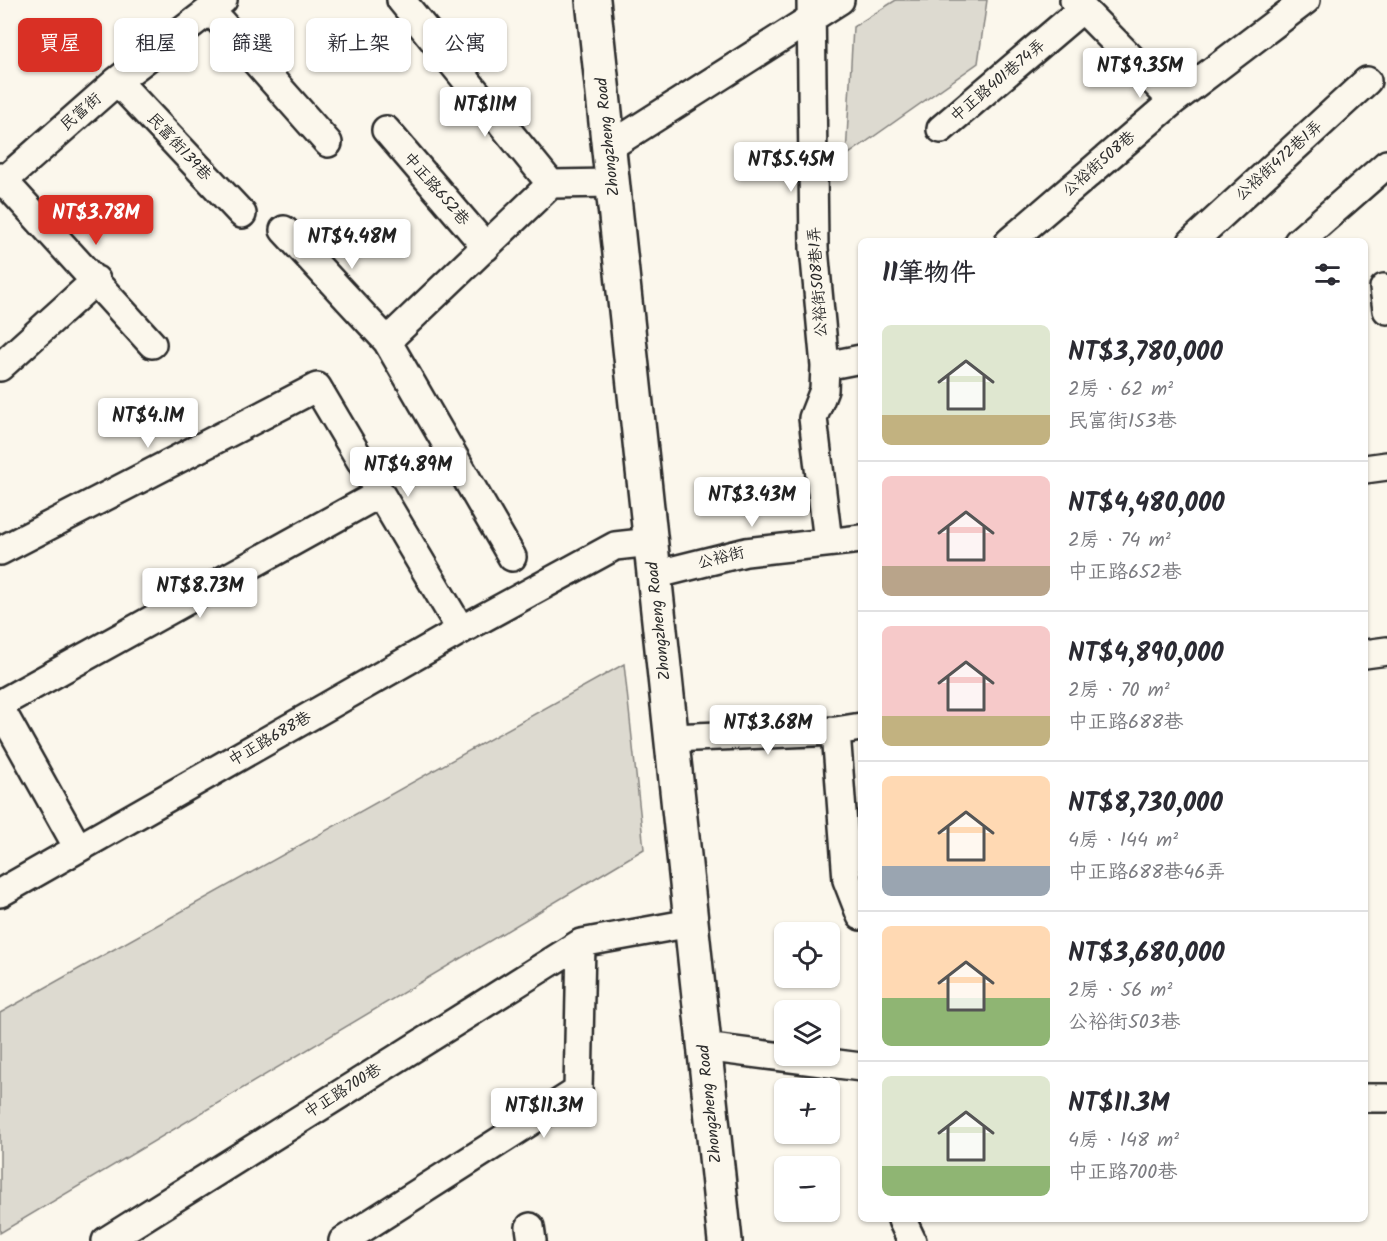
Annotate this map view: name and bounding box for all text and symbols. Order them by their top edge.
chip: 買屋 [18,18,102,72]
chip: 租屋 [114,18,198,72]
chip: 篩選 [210,18,294,72]
chip: 新上架 [306,18,411,72]
chip: 公寓 [423,18,507,72]
street label: 中正路401巷74弄 [945,33,1051,129]
pin: NT$9.35M [1078,48,1202,99]
text: NT$9.35M [1097,51,1183,83]
street label: Zhongzheng Road [589,75,627,198]
street label: 民富街 [55,87,107,137]
pin: NT$11M [436,87,534,138]
text: NT$11M [454,90,516,122]
street label: 民富街139巷 [141,107,217,187]
street label: 公裕街472巷1弄 [1230,115,1328,207]
street label: 公裕街508巷 [1057,125,1141,203]
pin: NT$5.45M [729,142,853,193]
text: NT$5.45M [748,145,834,177]
street label: 中正路652巷 [397,147,475,231]
pin: NT$3.78M [34,195,158,246]
text: NT$3.78M [52,198,140,230]
pin: NT$4.48M [290,219,414,270]
text: NT$4.48M [308,222,396,254]
street label: 公裕街508巷1弄 [802,226,834,338]
text: 11筆物件 [882,253,976,295]
icon: filters [1311,258,1344,291]
text: NT$3,780,000 [1068,332,1223,374]
icon: home [930,349,1002,421]
text: 2房 · 62 m² [1068,374,1173,406]
pin: NT$4.1M [93,398,203,449]
text: NT$4.1M [112,401,184,433]
text: 民富街153巷 [1068,406,1176,438]
pin: NT$4.89M [346,447,470,498]
text: NT$4.89M [364,450,452,482]
pin: NT$3.43M [690,477,814,528]
text: NT$3.43M [708,480,796,512]
text: NT$4,480,000 [1068,483,1225,525]
icon: home [930,500,1002,572]
text: 2房 · 74 m² [1068,525,1171,557]
street label: 公裕街 [695,540,747,576]
text: 中正路652巷 [1068,557,1181,589]
street label: Zhongzheng Road [640,559,678,682]
pin: NT$8.73M [138,568,262,619]
text: NT$8.73M [156,571,244,603]
text: NT$4,890,000 [1068,633,1224,675]
icon: home [930,650,1002,722]
text: 2房 · 70 m² [1068,675,1170,707]
street label: 中正路688巷 [224,705,316,773]
pin: NT$3.68M [706,705,830,756]
text: 中正路688巷 [1068,707,1183,739]
text: NT$3.68M [724,708,812,740]
text: NT$8,730,000 [1068,783,1223,825]
icon: home [930,800,1002,872]
text: 4房 · 144 m² [1068,825,1178,857]
text: 中正路688巷46弄 [1068,857,1225,889]
map controls [774,922,840,1222]
button: locate [774,922,840,988]
text: NT$3,680,000 [1068,933,1225,975]
icon: home [930,950,1002,1022]
text: 2房 · 56 m² [1068,975,1172,1007]
button: layers [774,1000,840,1066]
text: 公裕街503巷 [1068,1007,1180,1039]
street label: Zhongzheng Road [691,1042,729,1165]
street label: 中正路700巷 [299,1057,387,1125]
button: + [774,1078,840,1144]
text: NT$11.3M [1068,1083,1170,1125]
pin: NT$11.3M [482,1088,606,1139]
text: NT$11.3M [505,1091,583,1123]
icon: home [930,1100,1002,1172]
text: 4房 · 148 m² [1068,1125,1179,1157]
button: − [774,1156,840,1222]
text: 中正路700巷 [1068,1157,1177,1189]

